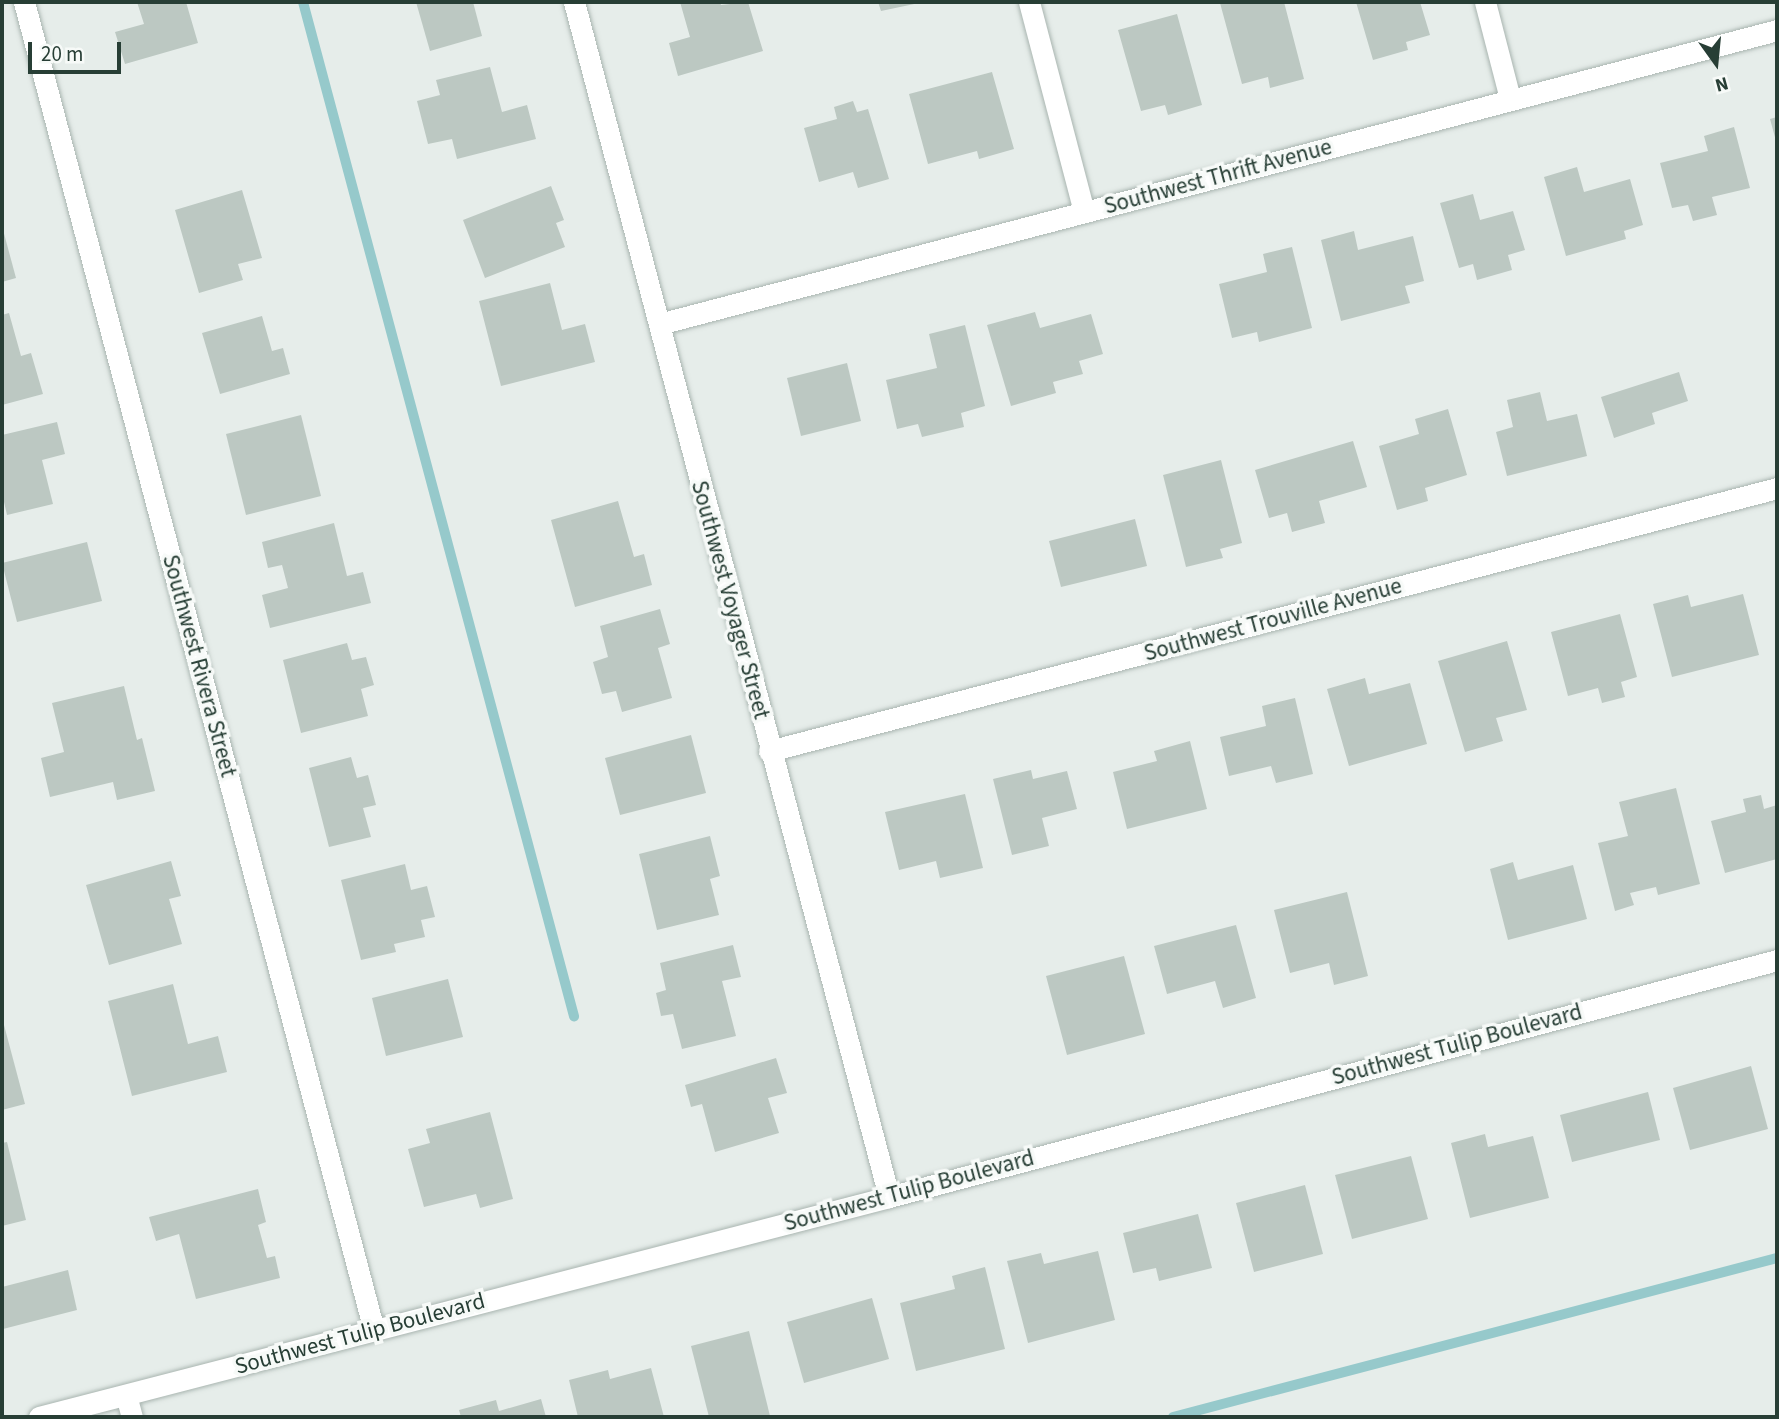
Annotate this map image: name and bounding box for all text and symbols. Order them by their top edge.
scale bar [32,28,124,72]
north arrow [1681,28,1751,98]
text: 20 m [41,39,83,69]
text: N [1712,69,1731,98]
street label: Southwest Thrift Avenue [1101,133,1335,221]
street label: Southwest Voyager Street [685,478,775,722]
street label: Southwest Rivera Street [156,552,242,780]
street label: Southwest Trouville Avenue [1141,572,1405,668]
street label: Southwest Tulip Boulevard [1329,998,1585,1092]
street label: Southwest Tulip Boulevard [781,1144,1037,1238]
street label: Southwest Tulip Boulevard [232,1287,488,1381]

